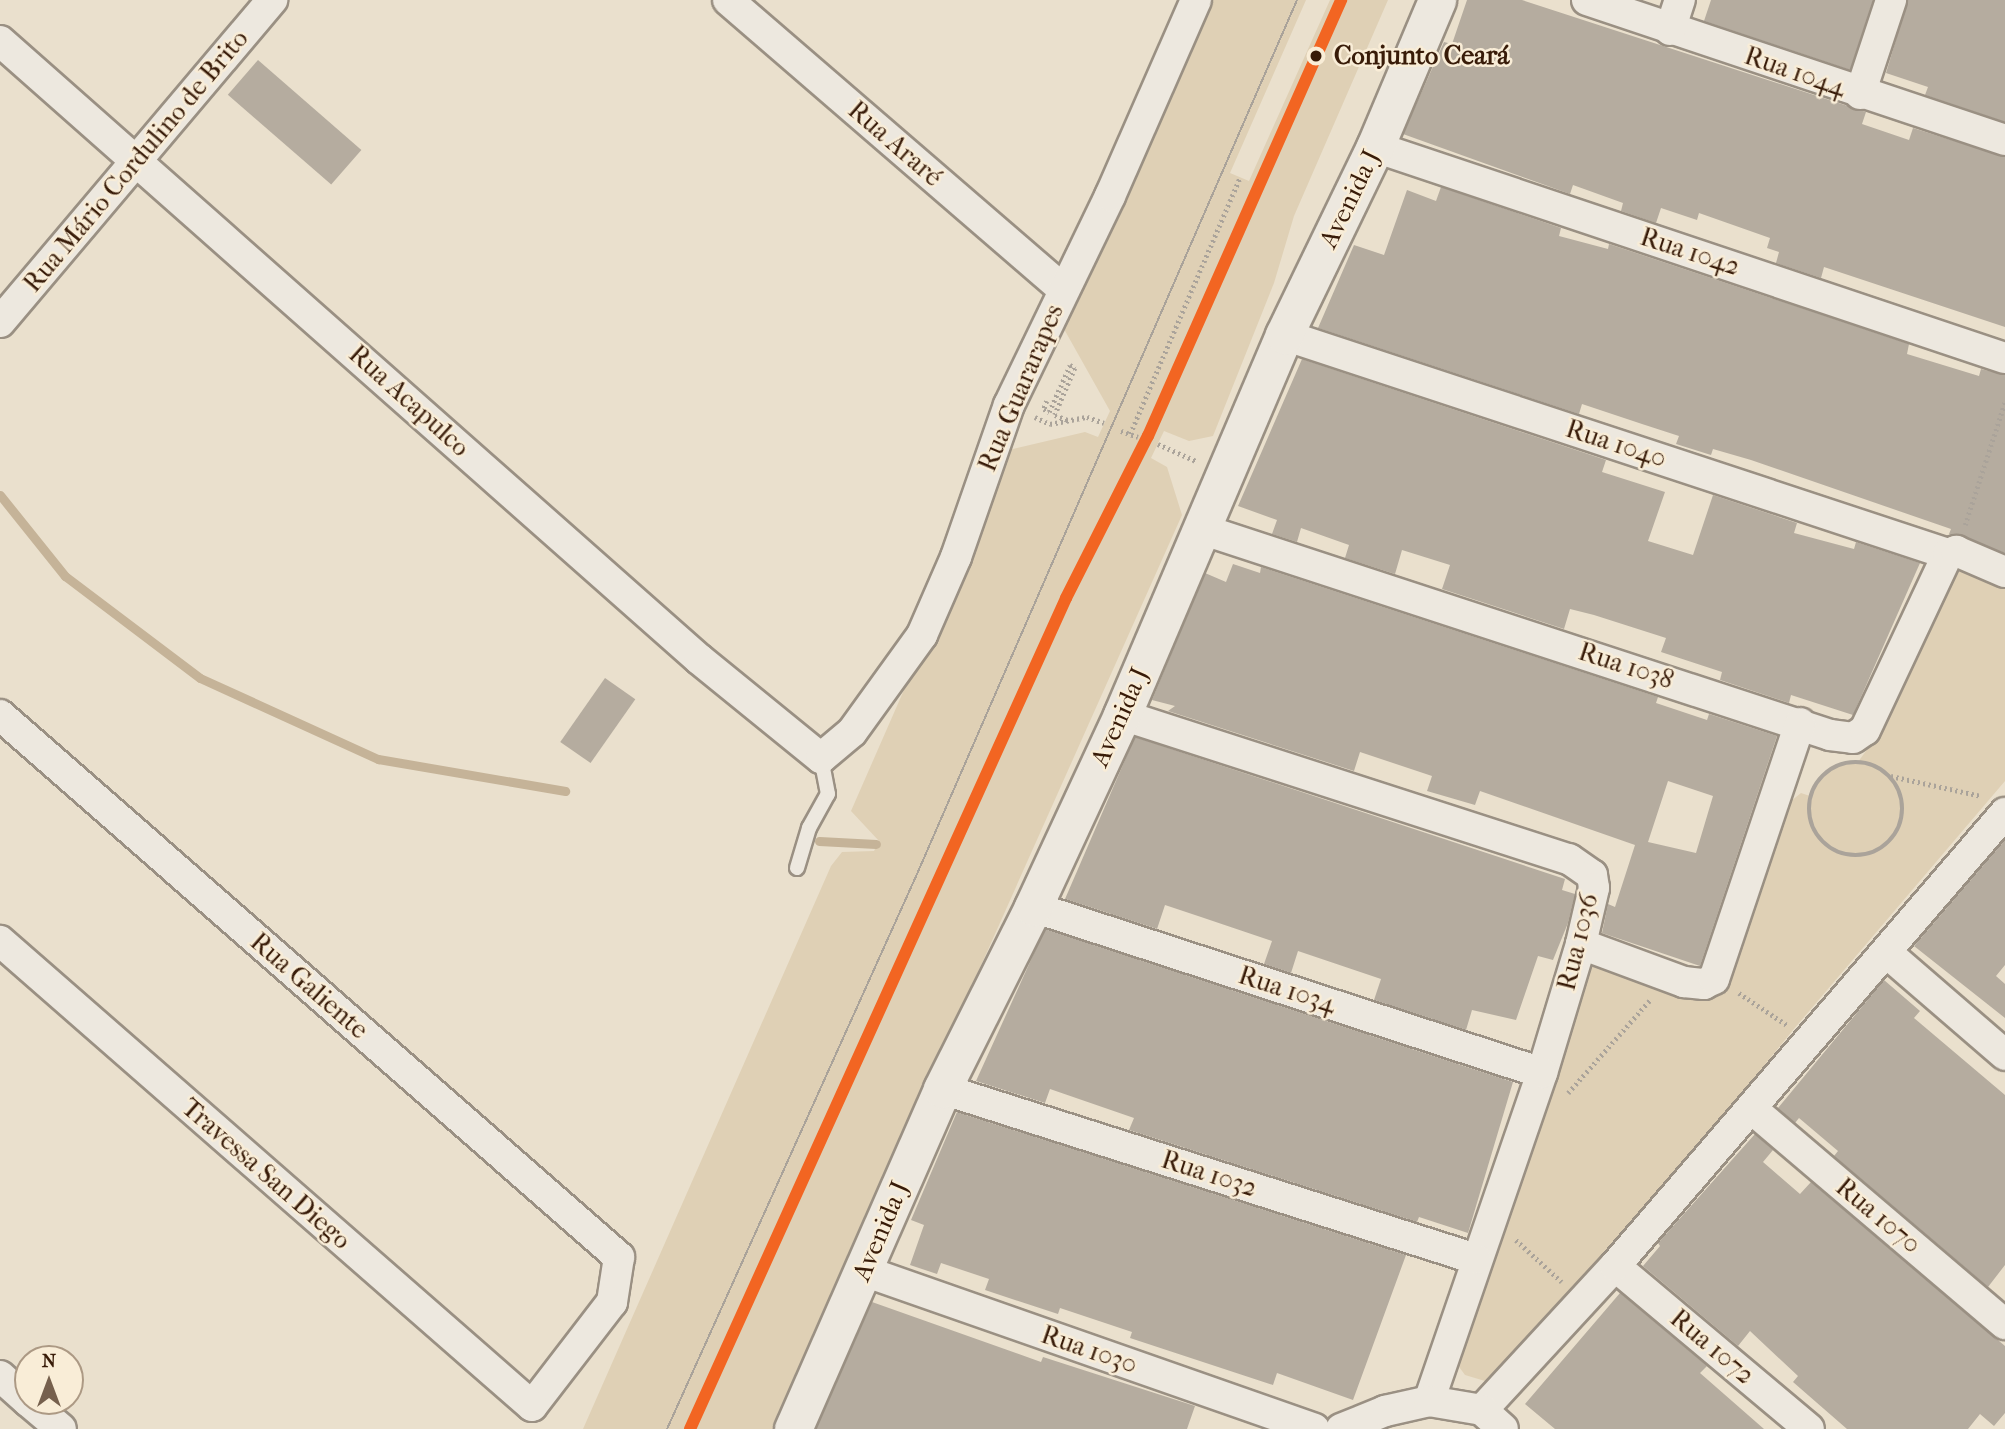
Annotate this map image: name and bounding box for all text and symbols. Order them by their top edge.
street label: Rua Mário Cordulino de Brito [17,23,255,299]
place label: Conjunto Ceará [1334,40,1509,72]
street label: Rua 1044 [1740,40,1850,104]
marker: Conjunto Ceará [1304,44,1328,68]
street label: Rua Araré [842,95,948,193]
street label: Avenida J [1313,145,1387,253]
street label: Rua 1042 [1636,221,1744,283]
street label: Rua Guararapes [972,300,1070,476]
street label: Rua Acapulco [342,339,476,463]
street label: Rua 1040 [1562,413,1670,475]
street label: Rua 1038 [1575,636,1677,696]
street label: Avenida J [1084,662,1156,772]
street label: Rua 1036 [1551,890,1605,994]
street label: Rua Galiente [244,926,374,1046]
street label: Rua 1034 [1235,960,1339,1020]
street label: Travessa San Diego [175,1092,357,1256]
street label: Rua 1032 [1157,1144,1261,1204]
street label: Rua 1070 [1829,1172,1927,1260]
street label: Avenida J [846,1176,916,1286]
street label: Rua 1072 [1664,1303,1760,1391]
street label: Rua 1030 [1037,1319,1141,1381]
north arrow [14,1345,84,1415]
text: N [42,1350,56,1372]

